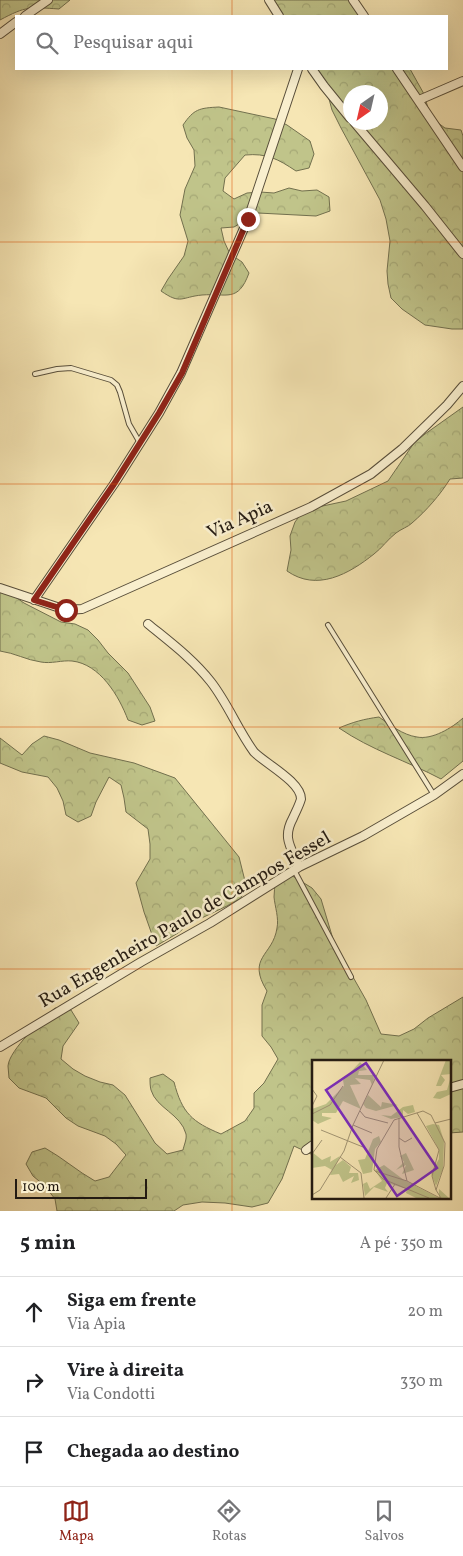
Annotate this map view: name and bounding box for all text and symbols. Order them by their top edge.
search box [15,15,448,70]
icon: search [33,29,61,57]
text: Pesquisar aqui [73,30,193,56]
north arrow [343,85,388,130]
route end [237,208,260,231]
street label: Via Apia [203,494,277,546]
route start [55,599,78,622]
street label: Rua Engenheiro Paulo de Campos Fessel [34,825,336,1015]
inset map [312,1060,450,1198]
scale bar [15,1176,148,1199]
text: 100 m [22,1178,60,1197]
text: 5 min [20,1229,76,1258]
text: A pé · 350 m [360,1233,443,1255]
text: Siga em frente [67,1288,196,1314]
icon: ahead [20,1298,48,1326]
text: 20 m [408,1301,443,1323]
text: Via Apia [67,1314,126,1336]
text: Vire à direita [67,1358,184,1384]
icon: right [20,1368,48,1396]
text: 330 m [400,1371,443,1393]
text: Via Condotti [67,1384,155,1406]
icon: arrive [20,1438,48,1466]
text: Chegada ao destino [67,1439,239,1465]
tab: Mapa [59,1497,94,1546]
tab: Rotas [212,1497,247,1546]
tab: Salvos [364,1497,404,1546]

